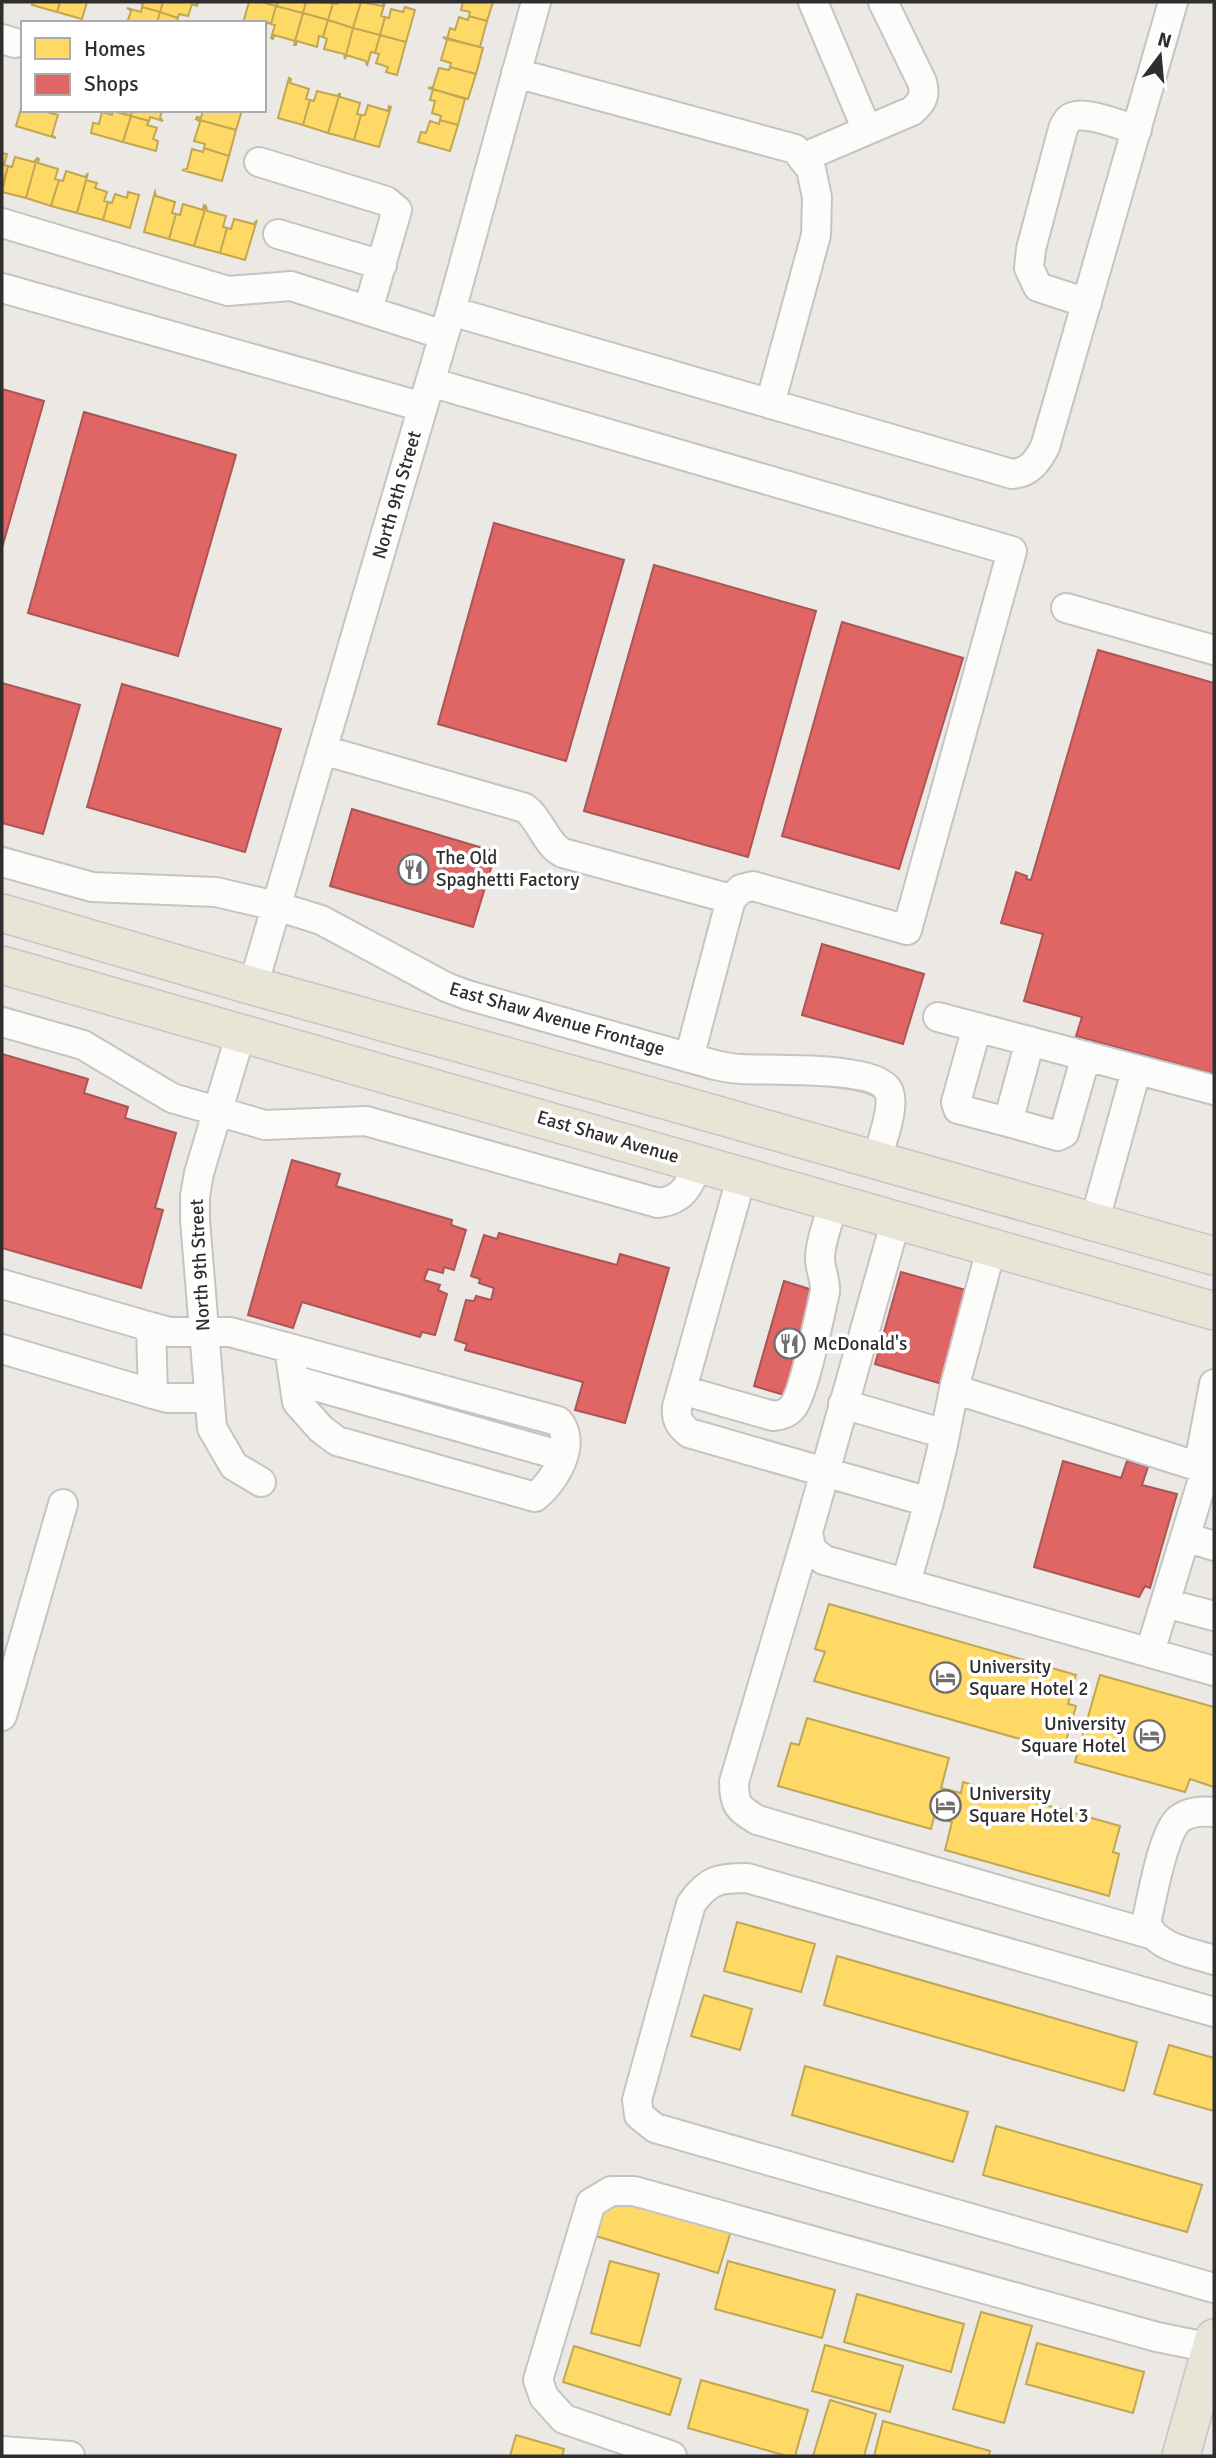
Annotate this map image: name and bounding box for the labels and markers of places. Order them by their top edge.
place label: The Old Spaghetti Factory [436,846,579,892]
restaurant icon: The Old Spaghetti Factory [396,852,430,886]
restaurant icon: McDonald's [773,1327,807,1361]
place label: McDonald's [813,1332,907,1356]
place label: University Square Hotel 2 [969,1655,1088,1701]
hotel icon: University Square Hotel 2 [929,1661,963,1695]
place label: University Square Hotel [1021,1712,1126,1758]
hotel icon: University Square Hotel [1132,1718,1166,1752]
place label: University Square Hotel 3 [969,1782,1088,1828]
hotel icon: University Square Hotel 3 [929,1788,963,1822]

